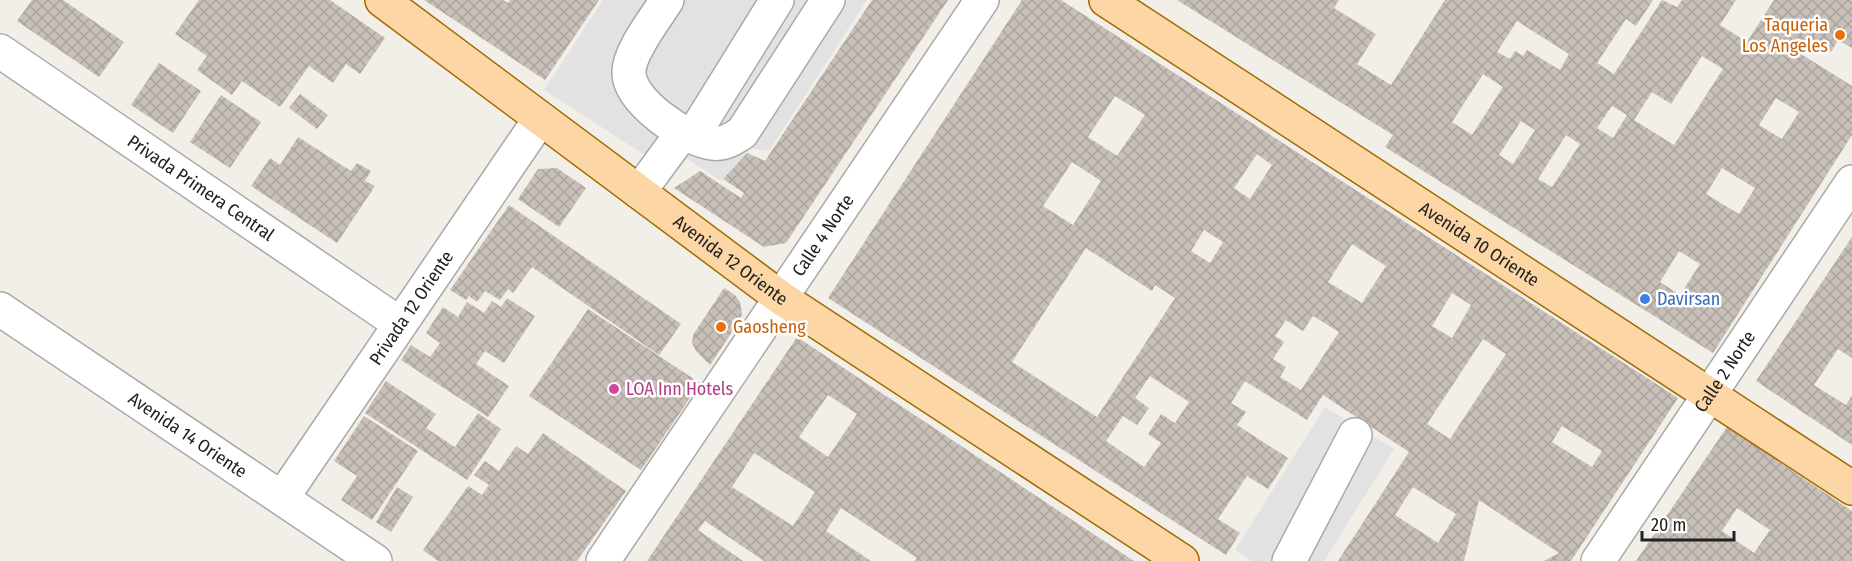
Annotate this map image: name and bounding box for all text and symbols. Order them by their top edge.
place label: Taqueria Los Angeles [1742,14,1828,57]
marker: Taqueria Los Angeles [1833,28,1847,42]
street label: Privada Primera Central [123,130,279,246]
street label: Calle 4 Norte [787,190,859,281]
street label: Avenida 10 Oriente [1415,197,1543,291]
street label: Avenida 12 Oriente [669,210,792,310]
street label: Privada 12 Oriente [365,246,458,369]
place label: Davirsan [1657,288,1720,310]
marker: Davirsan [1638,292,1652,306]
place label: Gaosheng [733,316,806,338]
marker: Gaosheng [714,320,728,334]
street label: Calle 2 Norte [1690,327,1760,417]
place label: LOA Inn Hotels [626,378,734,400]
marker: LOA Inn Hotels [607,382,621,396]
street label: Avenida 14 Oriente [124,387,251,483]
scale bar [1642,504,1734,542]
text: 20 m [1651,514,1686,536]

